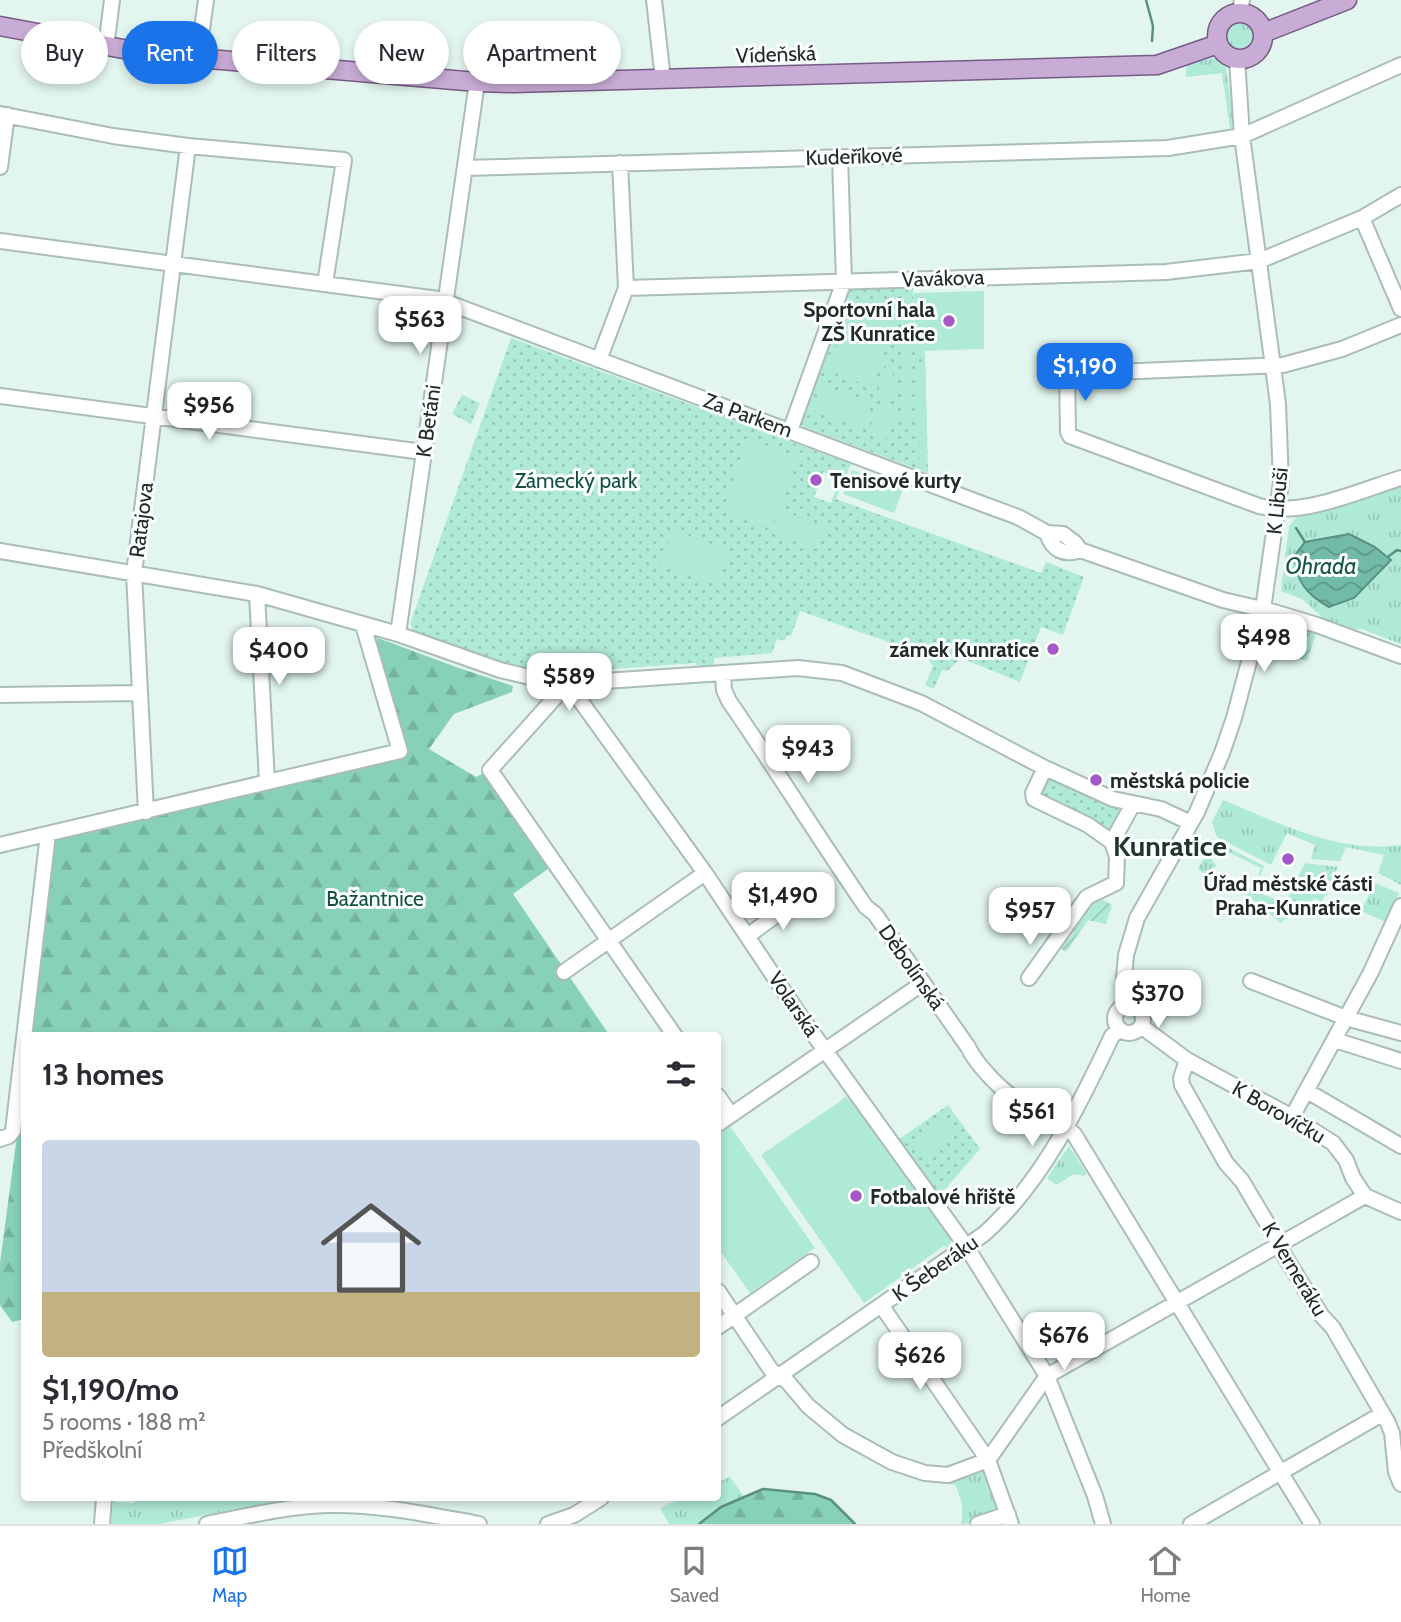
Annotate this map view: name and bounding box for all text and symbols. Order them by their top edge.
chip: Buy [21,21,108,84]
chip: Rent [122,21,218,84]
chip: Filters [232,21,340,84]
chip: New [354,21,449,84]
chip: Apartment [463,21,621,84]
street label: Vídeňská [735,40,817,68]
street label: Kudeříkové [805,142,903,170]
street label: Vavákova [901,264,985,292]
pin: $563 [379,296,461,356]
place label: Sportovní hala ZŠ Kunratice [803,297,936,346]
text: $563 [394,305,446,333]
marker: Sportovní hala ZŠ Kunratice [941,313,957,329]
pin: $1,190 [1028,344,1142,403]
text: $1,190 [1053,352,1117,380]
pin: $956 [168,382,250,442]
street label: K Betáni [411,383,445,459]
street label: Za Parkem [700,387,796,443]
text: $956 [183,391,235,419]
street label: K Libuši [1261,466,1293,536]
park label: Zámecký park [515,468,638,493]
place label: Tenisové kurty [830,468,962,493]
marker: Tenisové kurty [808,472,824,488]
street label: Ratajova [124,481,159,559]
water label: Ohrada [1285,552,1357,580]
pin: $498 [1223,614,1305,674]
text: $498 [1237,623,1291,651]
pin: $400 [238,628,320,687]
text: $400 [249,636,309,664]
place label: zámek Kunratice [889,637,1039,662]
marker: zámek Kunratice [1045,641,1061,657]
pin: $589 [528,654,610,713]
text: $589 [543,662,595,690]
pin: $943 [767,726,849,785]
text: $943 [782,734,834,762]
place label: městská policie [1110,768,1249,793]
marker: městská policie [1088,772,1104,788]
district label: Kunratice [1113,829,1227,863]
marker: Úřad městské části Praha-Kunratice [1280,851,1296,867]
place label: Úřad městské části Praha-Kunratice [1203,871,1373,920]
pin: $1,490 [726,872,840,932]
text: $1,490 [748,881,818,909]
park label: Bažantnice [326,886,424,911]
pin: $957 [989,888,1071,947]
text: $957 [1005,896,1055,924]
street label: Děbolínská [874,920,950,1014]
street label: Volarská [763,967,825,1041]
pin: $370 [1117,970,1199,1030]
text: $370 [1131,979,1185,1007]
icon: filters [662,1055,700,1093]
text: 13 homes [42,1056,164,1093]
street label: K Borovíčku [1228,1075,1330,1149]
pin: $561 [991,1088,1073,1148]
text: $561 [1008,1097,1056,1125]
place label: Fotbalové hřiště [870,1184,1015,1209]
icon: home [308,1185,434,1311]
marker: Fotbalové hřiště [848,1188,864,1204]
street label: K Verneráku [1257,1218,1333,1320]
street label: K Šeberáku [887,1229,983,1307]
pin: $676 [1023,1312,1105,1372]
text: $676 [1039,1321,1089,1349]
pin: $626 [879,1332,961,1392]
text: $626 [894,1341,946,1369]
text: $1,190/mo [42,1371,179,1408]
text: 5 rooms · 188 m² [42,1408,206,1436]
text: Předškolní [42,1436,142,1464]
tab: Map [211,1542,249,1607]
tab: Saved [670,1542,719,1607]
tab: Home [1140,1542,1190,1607]

